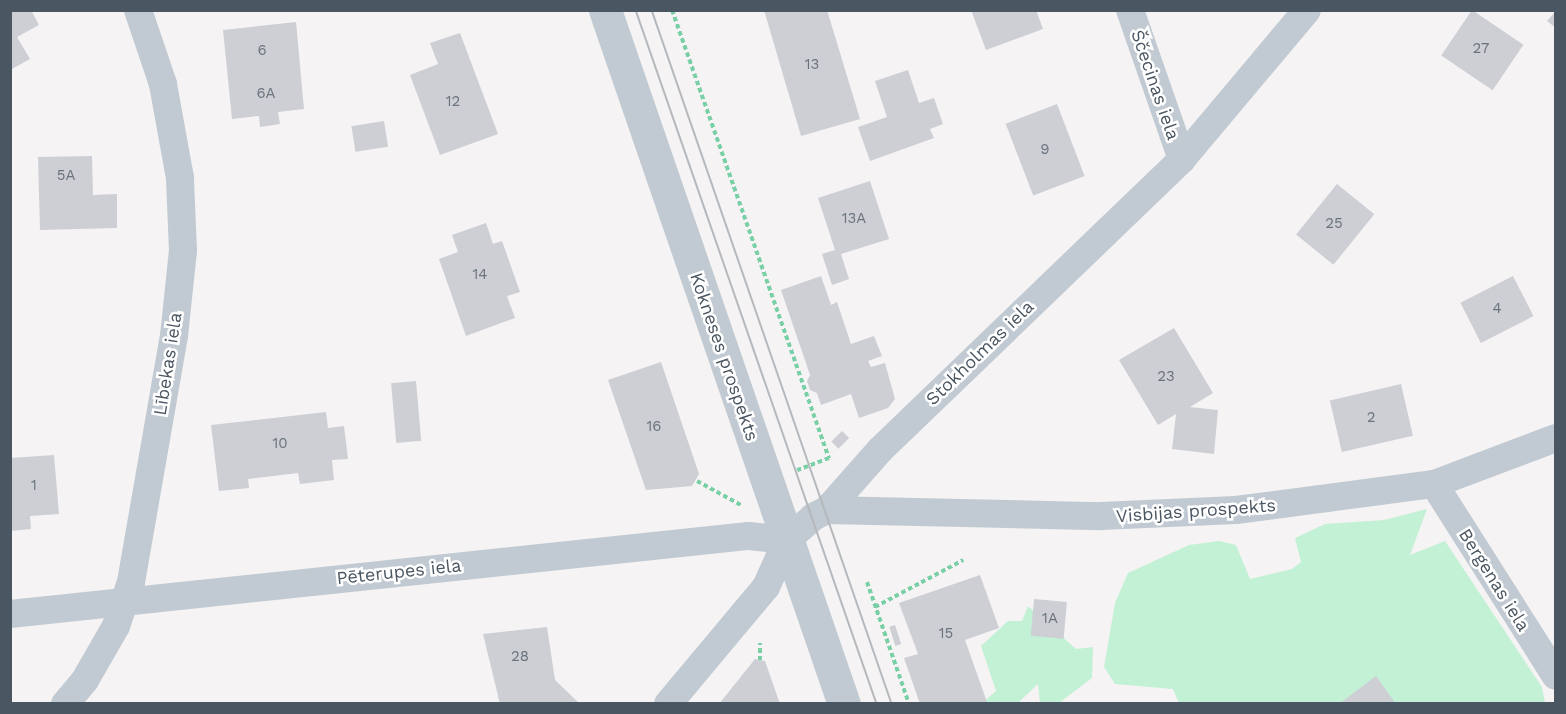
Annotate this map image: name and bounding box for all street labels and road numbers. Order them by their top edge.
street label: Ščecinas iela [1126,27,1184,143]
street label: Kokneses prospekts [685,270,763,444]
street label: Stokholmas iela [922,296,1038,410]
street label: Lībekas iela [149,311,187,417]
street label: Visbijas prospekts [1115,495,1277,527]
street label: Bergenas iela [1454,525,1534,635]
street label: Pēterupes iela [335,555,463,589]

